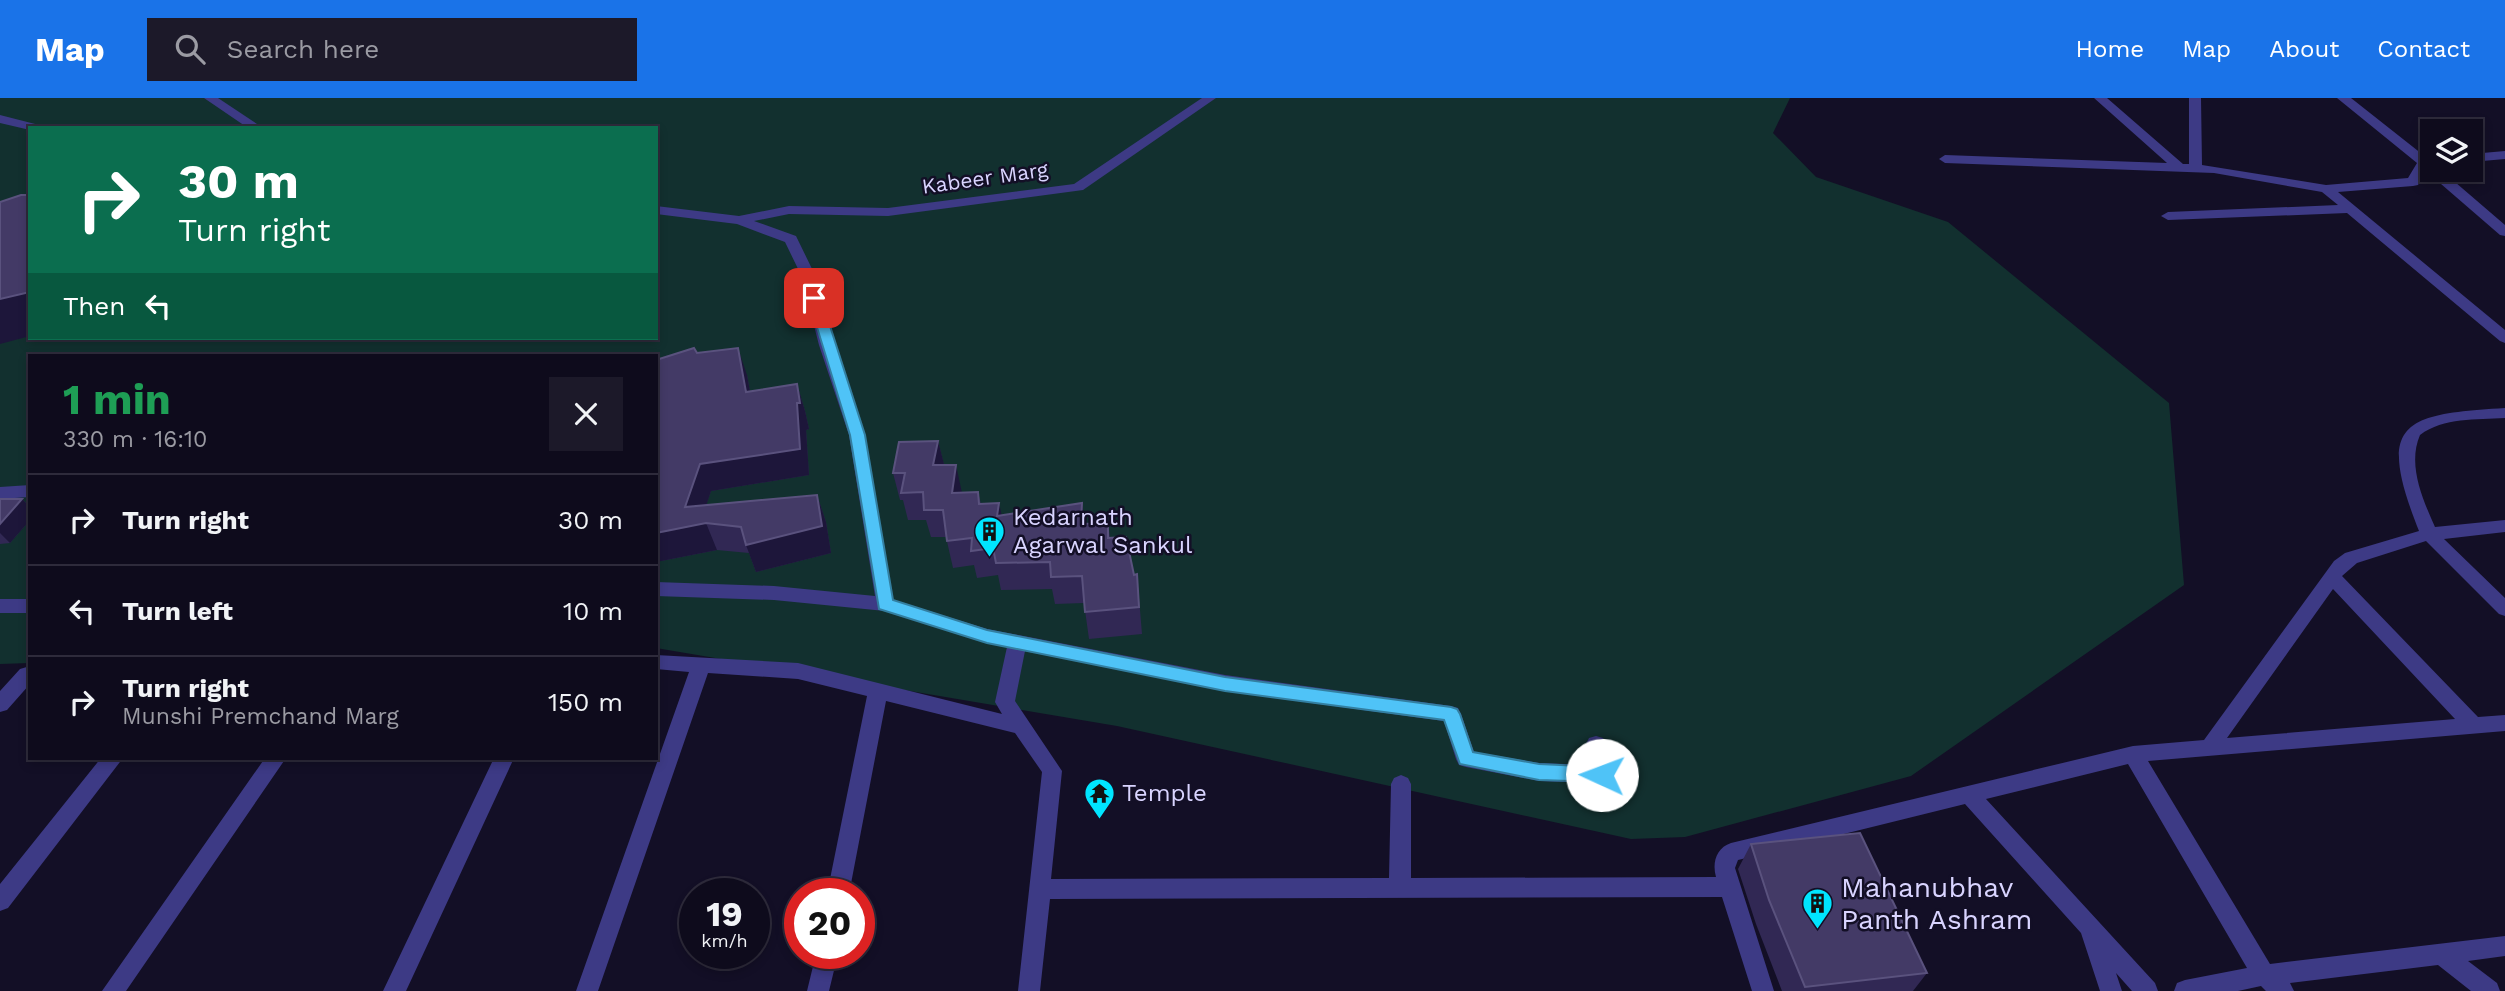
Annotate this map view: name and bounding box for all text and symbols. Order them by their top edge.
search box [147,18,637,81]
text: Map [35,30,105,69]
icon: search [171,30,209,68]
text: Search here [227,34,379,64]
text: Home [2076,35,2144,63]
text: Map [2182,35,2231,63]
text: About [2269,35,2339,63]
text: Contact [2377,35,2470,63]
map controls [2420,119,2483,182]
button: layers [2420,119,2483,182]
text: 30 m [178,152,299,210]
icon: right [63,154,154,245]
street label: Kabeer Marg [920,156,1050,199]
text: Turn right [178,211,330,249]
pin [784,268,844,328]
icon: arrive [795,279,833,317]
icon: left [139,287,177,325]
text: Then [63,291,125,321]
text: 1 min [63,375,171,424]
button: close [549,377,623,451]
text: 330 m · 16:10 [63,426,207,453]
icon: right [63,501,101,539]
place label: Kedarnath Agarwal Sankul [1013,503,1193,559]
text: Turn right [122,505,249,535]
text: 30 m [558,505,623,535]
building icon: Kedarnath Agarwal Sankul [973,514,1007,558]
icon: left [63,592,101,630]
text: Turn left [122,596,233,626]
text: 10 m [563,596,623,626]
text: Turn right [122,673,249,703]
icon: right [63,683,101,721]
text: 150 m [548,687,623,717]
text: Munshi Premchand Marg [122,703,399,730]
position arrow [1565,738,1639,812]
temple icon: Temple [1082,776,1116,820]
place label: Temple [1122,779,1207,807]
place label: Mahanubhav Panth Ashram [1841,871,2033,936]
speed limit sign: 20 [784,878,875,969]
building icon: Mahanubhav Panth Ashram [1801,886,1835,930]
text: 19 [706,893,743,935]
text: km/h [701,930,748,951]

